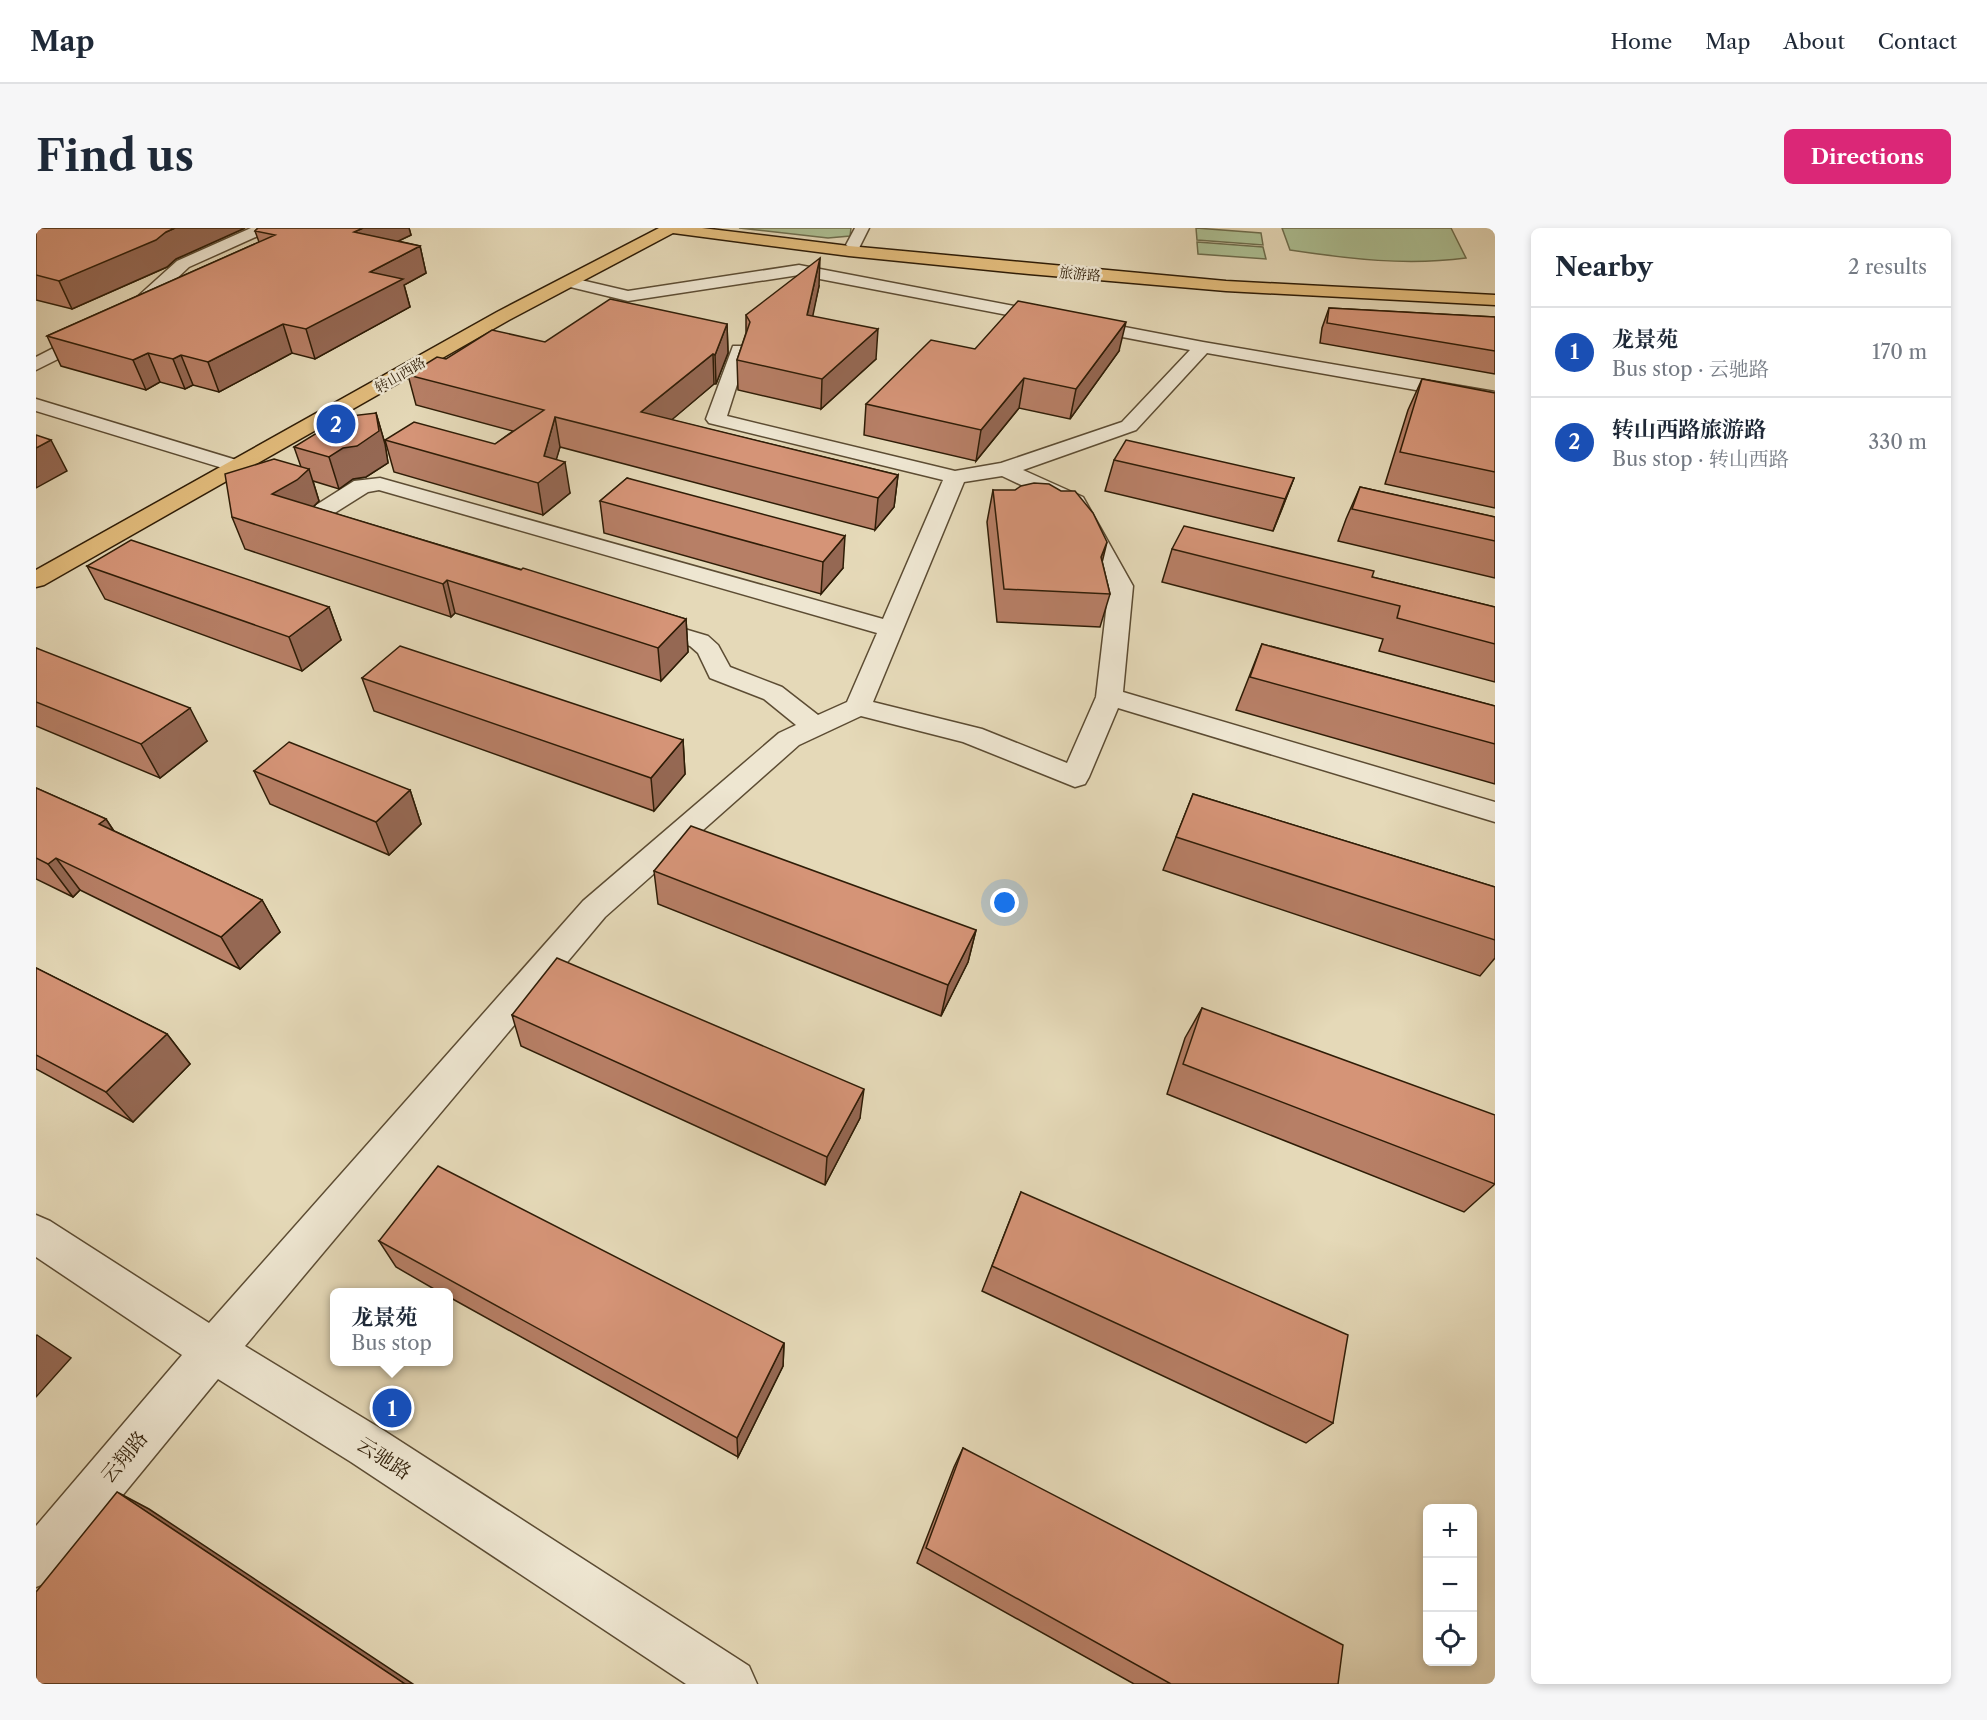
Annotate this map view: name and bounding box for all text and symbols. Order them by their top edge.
text: Map [30,24,94,58]
text: Home [1611,29,1672,54]
text: Map [1705,29,1750,54]
text: About [1783,29,1845,54]
text: Contact [1878,29,1957,54]
button: Directions [1784,129,1951,184]
text: Find us [36,130,194,182]
text: Nearby [1555,251,1653,283]
text: 2 results [1848,255,1927,279]
street label: 旅游路 [1058,263,1102,285]
text: 龙景苑 [1612,326,1678,353]
text: 1 [1570,340,1579,364]
text: 170 m [1872,340,1927,364]
street label: 转山西路 [371,353,429,397]
text: Bus stop · 云驰路 [1612,357,1769,381]
pin: 2 [316,402,356,446]
text: 转山西路旅游路 [1612,416,1766,443]
text: 2 [1569,430,1580,454]
text: 330 m [1868,430,1927,454]
text: Bus stop · 转山西路 [1612,447,1789,471]
your location [990,888,1019,917]
popup [330,1288,453,1366]
text: 龙景苑 [351,1304,417,1331]
text: Bus stop [351,1331,432,1355]
pin: 1 [372,1386,412,1430]
street label: 云翔路 [96,1426,152,1488]
street label: 云驰路 [352,1432,416,1484]
map controls [1423,1504,1477,1666]
button: + [1423,1504,1477,1558]
button: − [1423,1558,1477,1612]
button: locate [1423,1612,1477,1666]

